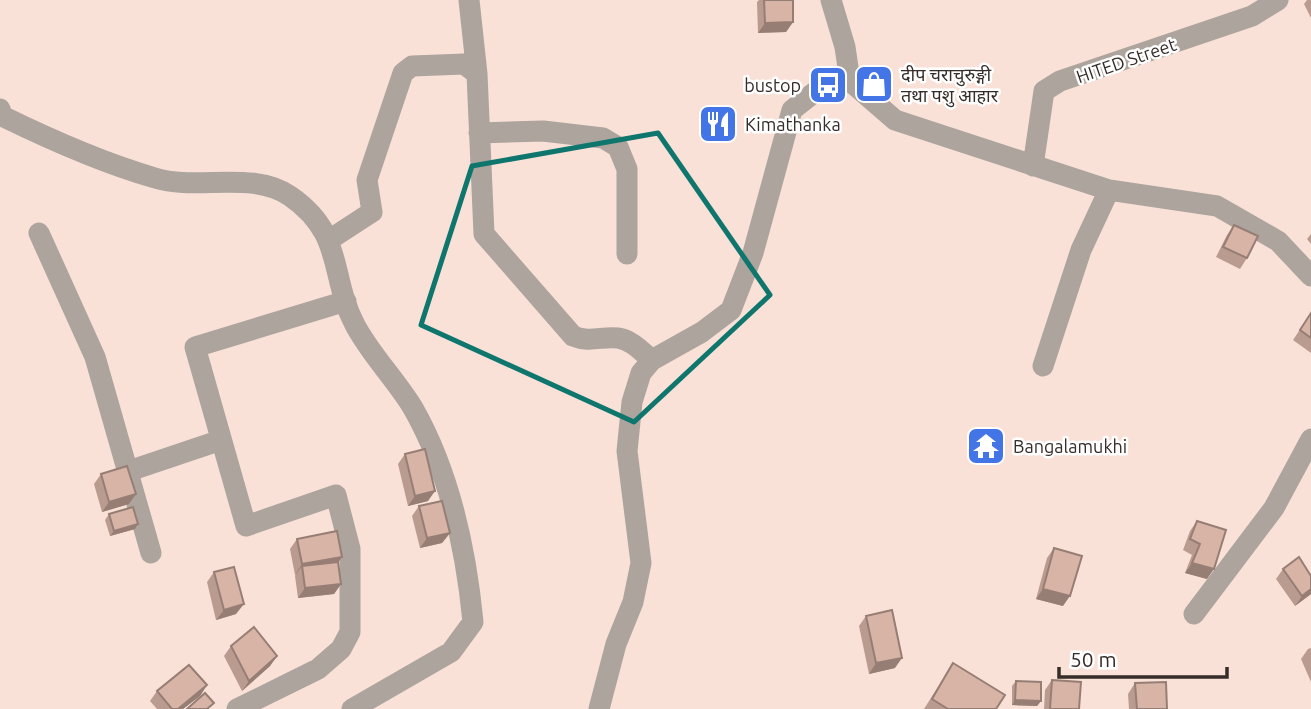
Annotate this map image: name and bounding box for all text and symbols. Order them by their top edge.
street label: HITED Street [1073,34,1179,86]
shop icon: दीप चराचुरुङ्गी तथा पशु आहार [853,63,895,105]
bus stop icon: bustop [807,64,849,106]
place label: दीप चराचुरुङ्गी तथा पशु आहार [901,64,999,108]
place label: bustop [744,75,801,95]
restaurant icon: Kimathanka [697,103,739,145]
place label: Kimathanka [745,114,841,134]
temple icon: Bangalamukhi [965,425,1007,467]
place label: Bangalamukhi [1013,436,1127,456]
scale bar [1059,636,1227,680]
text: 50 m [1070,647,1117,671]

